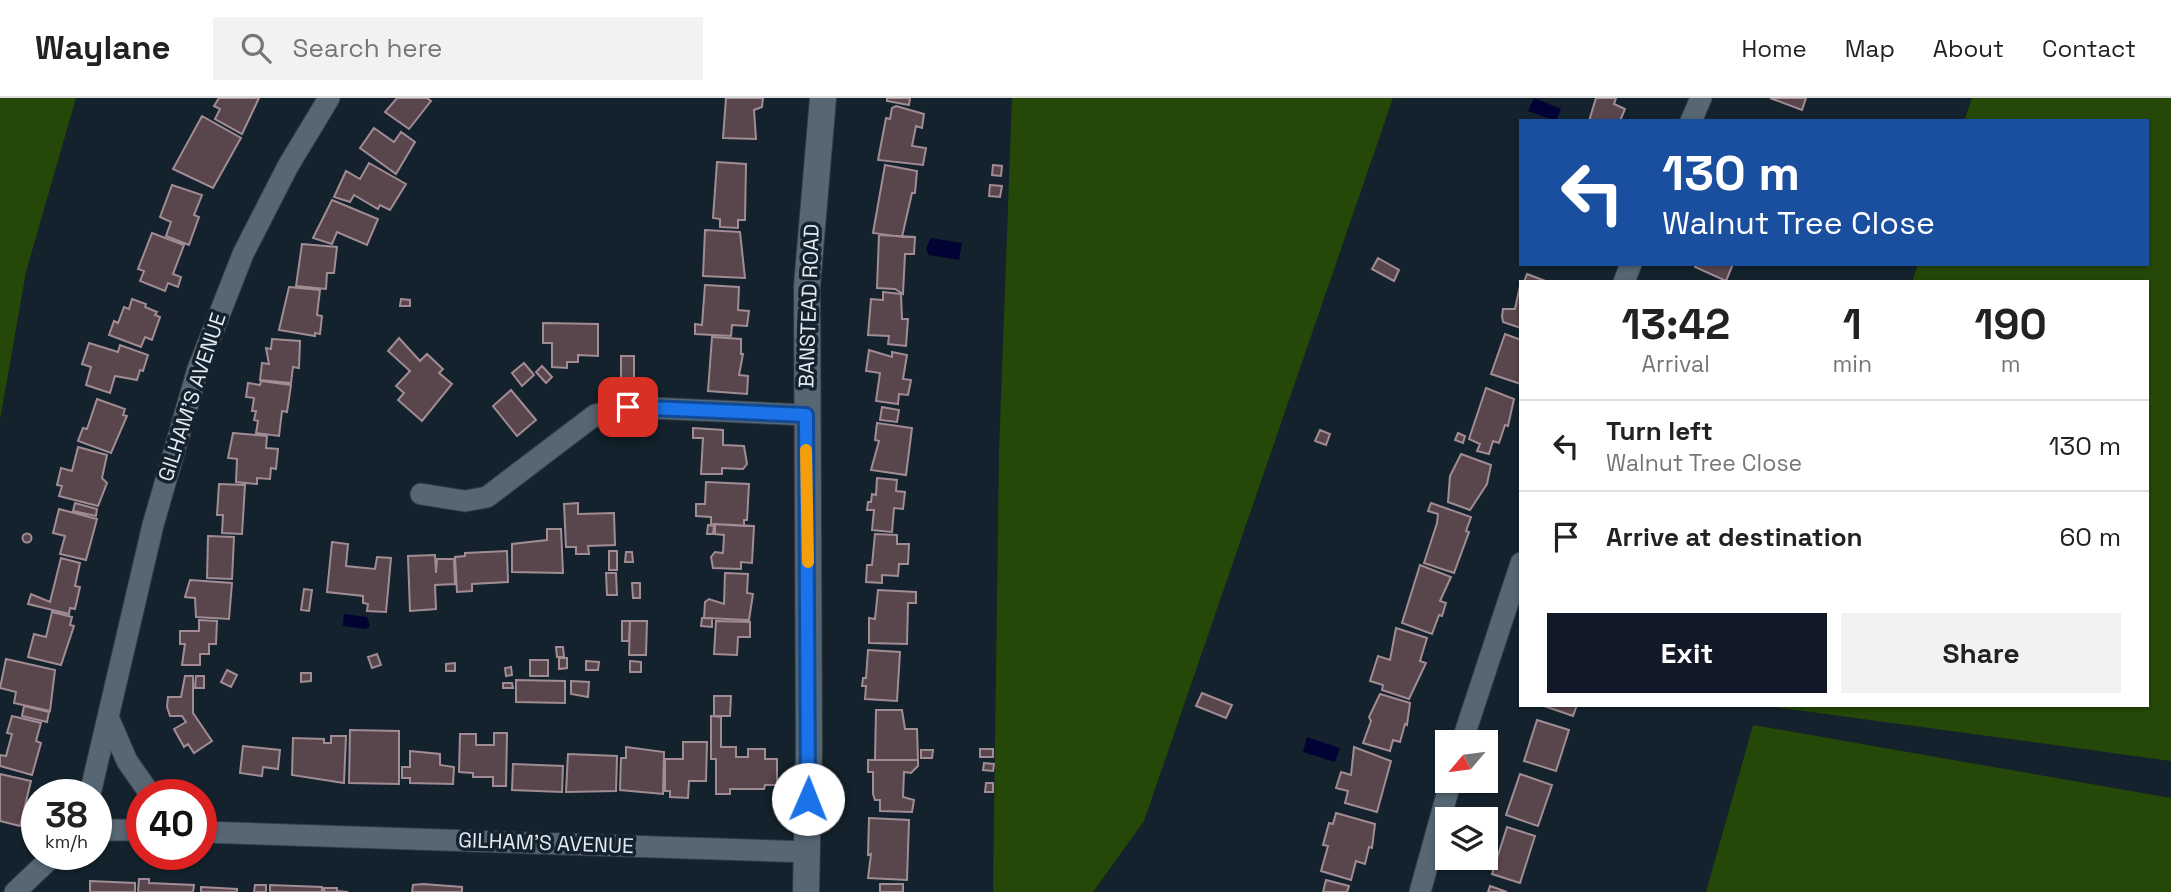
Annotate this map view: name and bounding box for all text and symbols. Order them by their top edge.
search box [213,17,703,80]
text: Waylane [35,27,171,69]
icon: search [237,29,275,67]
text: Search here [293,31,442,65]
text: Home [1741,33,1807,64]
text: Map [1845,33,1895,64]
text: About [1933,33,2004,64]
text: Contact [2042,33,2136,64]
text: 130 m [1662,142,1800,204]
icon: left [1547,147,1638,238]
text: Walnut Tree Close [1662,203,1935,243]
street label: BANSTEAD ROAD [792,223,825,388]
text: 13:42 [1621,298,1730,351]
text: 1 [1843,298,1862,351]
text: 190 [1974,298,2047,351]
street label: GILHAM'S AVENUE [152,309,231,485]
text: Arrival [1642,349,1710,379]
text: min [1833,349,1872,379]
text: m [2001,349,2020,379]
pin [598,377,658,437]
icon: arrive [609,388,647,426]
text: Turn left [1606,414,1713,448]
icon: left [1547,427,1585,465]
text: 130 m [2049,429,2121,463]
text: Walnut Tree Close [1606,448,1802,478]
icon: arrive [1547,518,1585,556]
text: Arrive at destination [1606,520,1863,554]
text: 60 m [2059,520,2121,554]
button: Exit [1547,613,1827,693]
button: Share [1841,613,2121,693]
north arrow [1435,730,1498,793]
map controls [1435,730,1498,870]
position arrow [771,762,845,836]
speed limit sign: 40 [126,779,217,870]
text: 38 [45,793,88,837]
button: layers [1435,807,1498,870]
street label: GILHAM'S AVENUE [458,826,634,859]
text: km/h [45,830,88,853]

